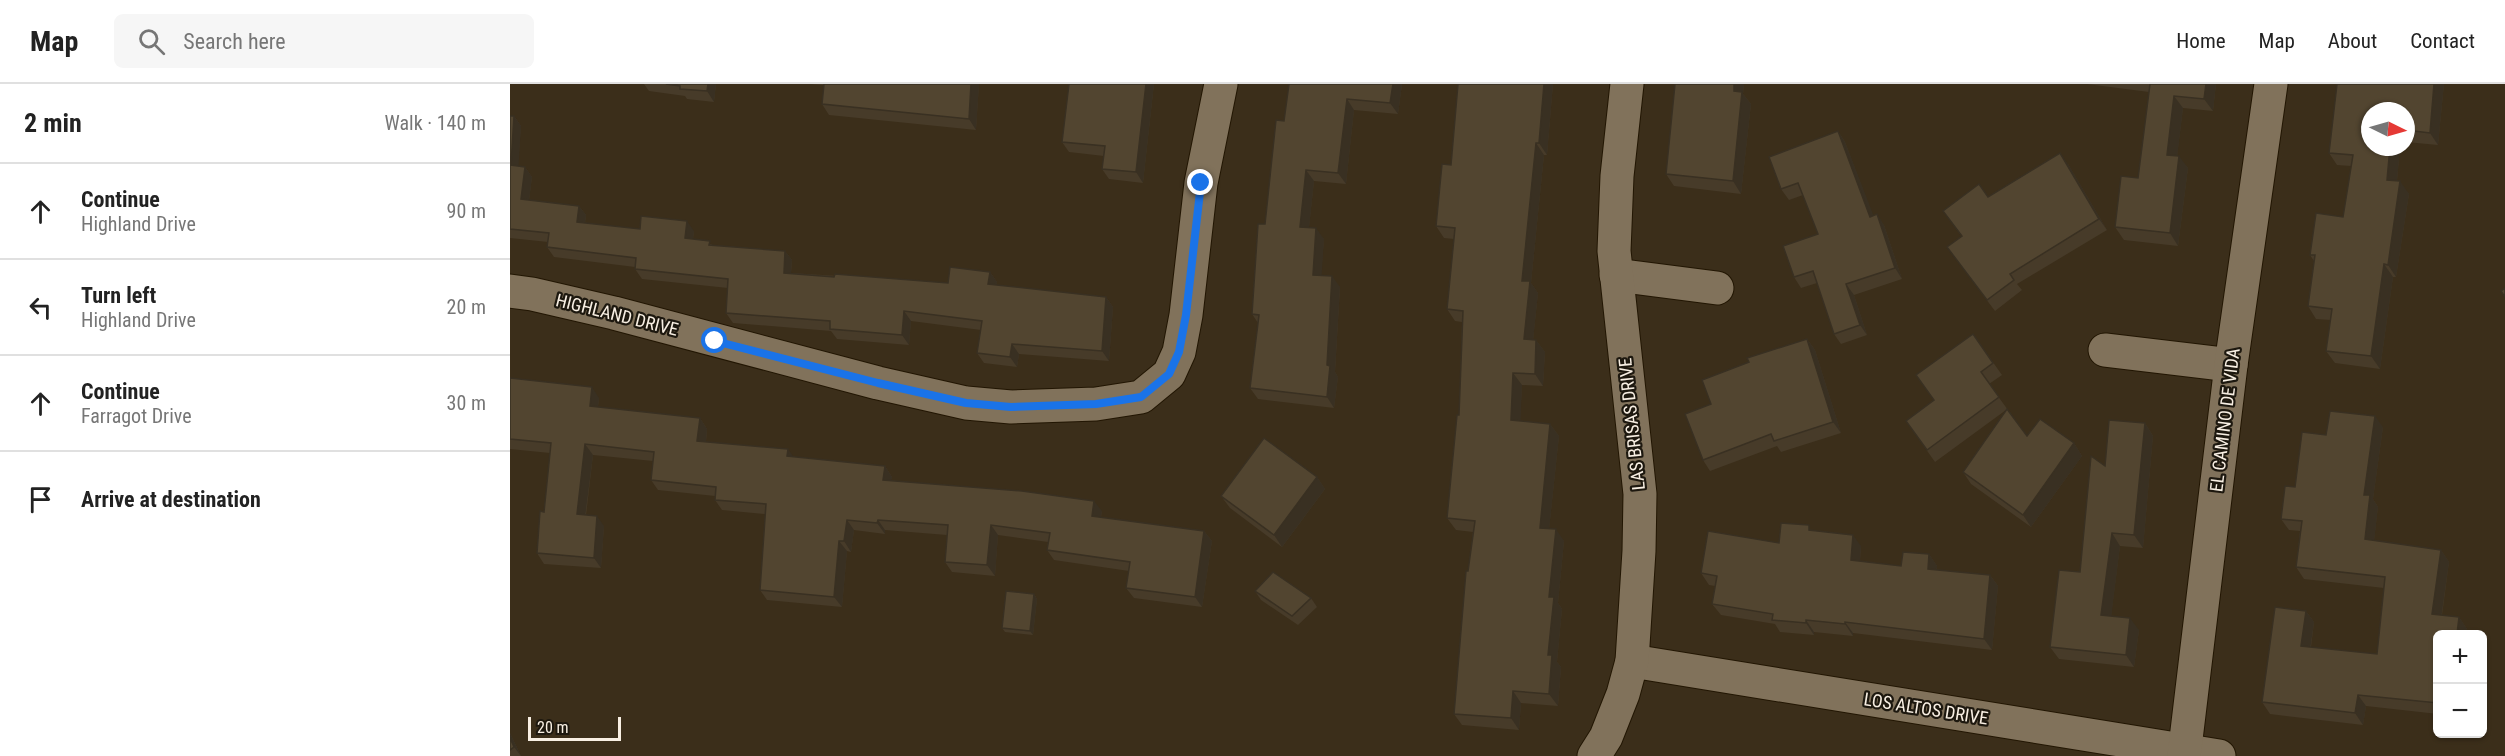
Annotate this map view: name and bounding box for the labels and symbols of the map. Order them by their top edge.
north arrow [2361,102,2415,156]
route end [1187,169,1213,195]
street label: HIGHLAND DRIVE [554,289,681,340]
route start [701,327,727,353]
street label: EL CAMINO DE VIDA [2205,346,2244,493]
street label: LAS BRISAS DRIVE [1614,357,1649,491]
street label: LOS ALTOS DRIVE [1862,688,1990,729]
scale bar [528,714,621,742]

